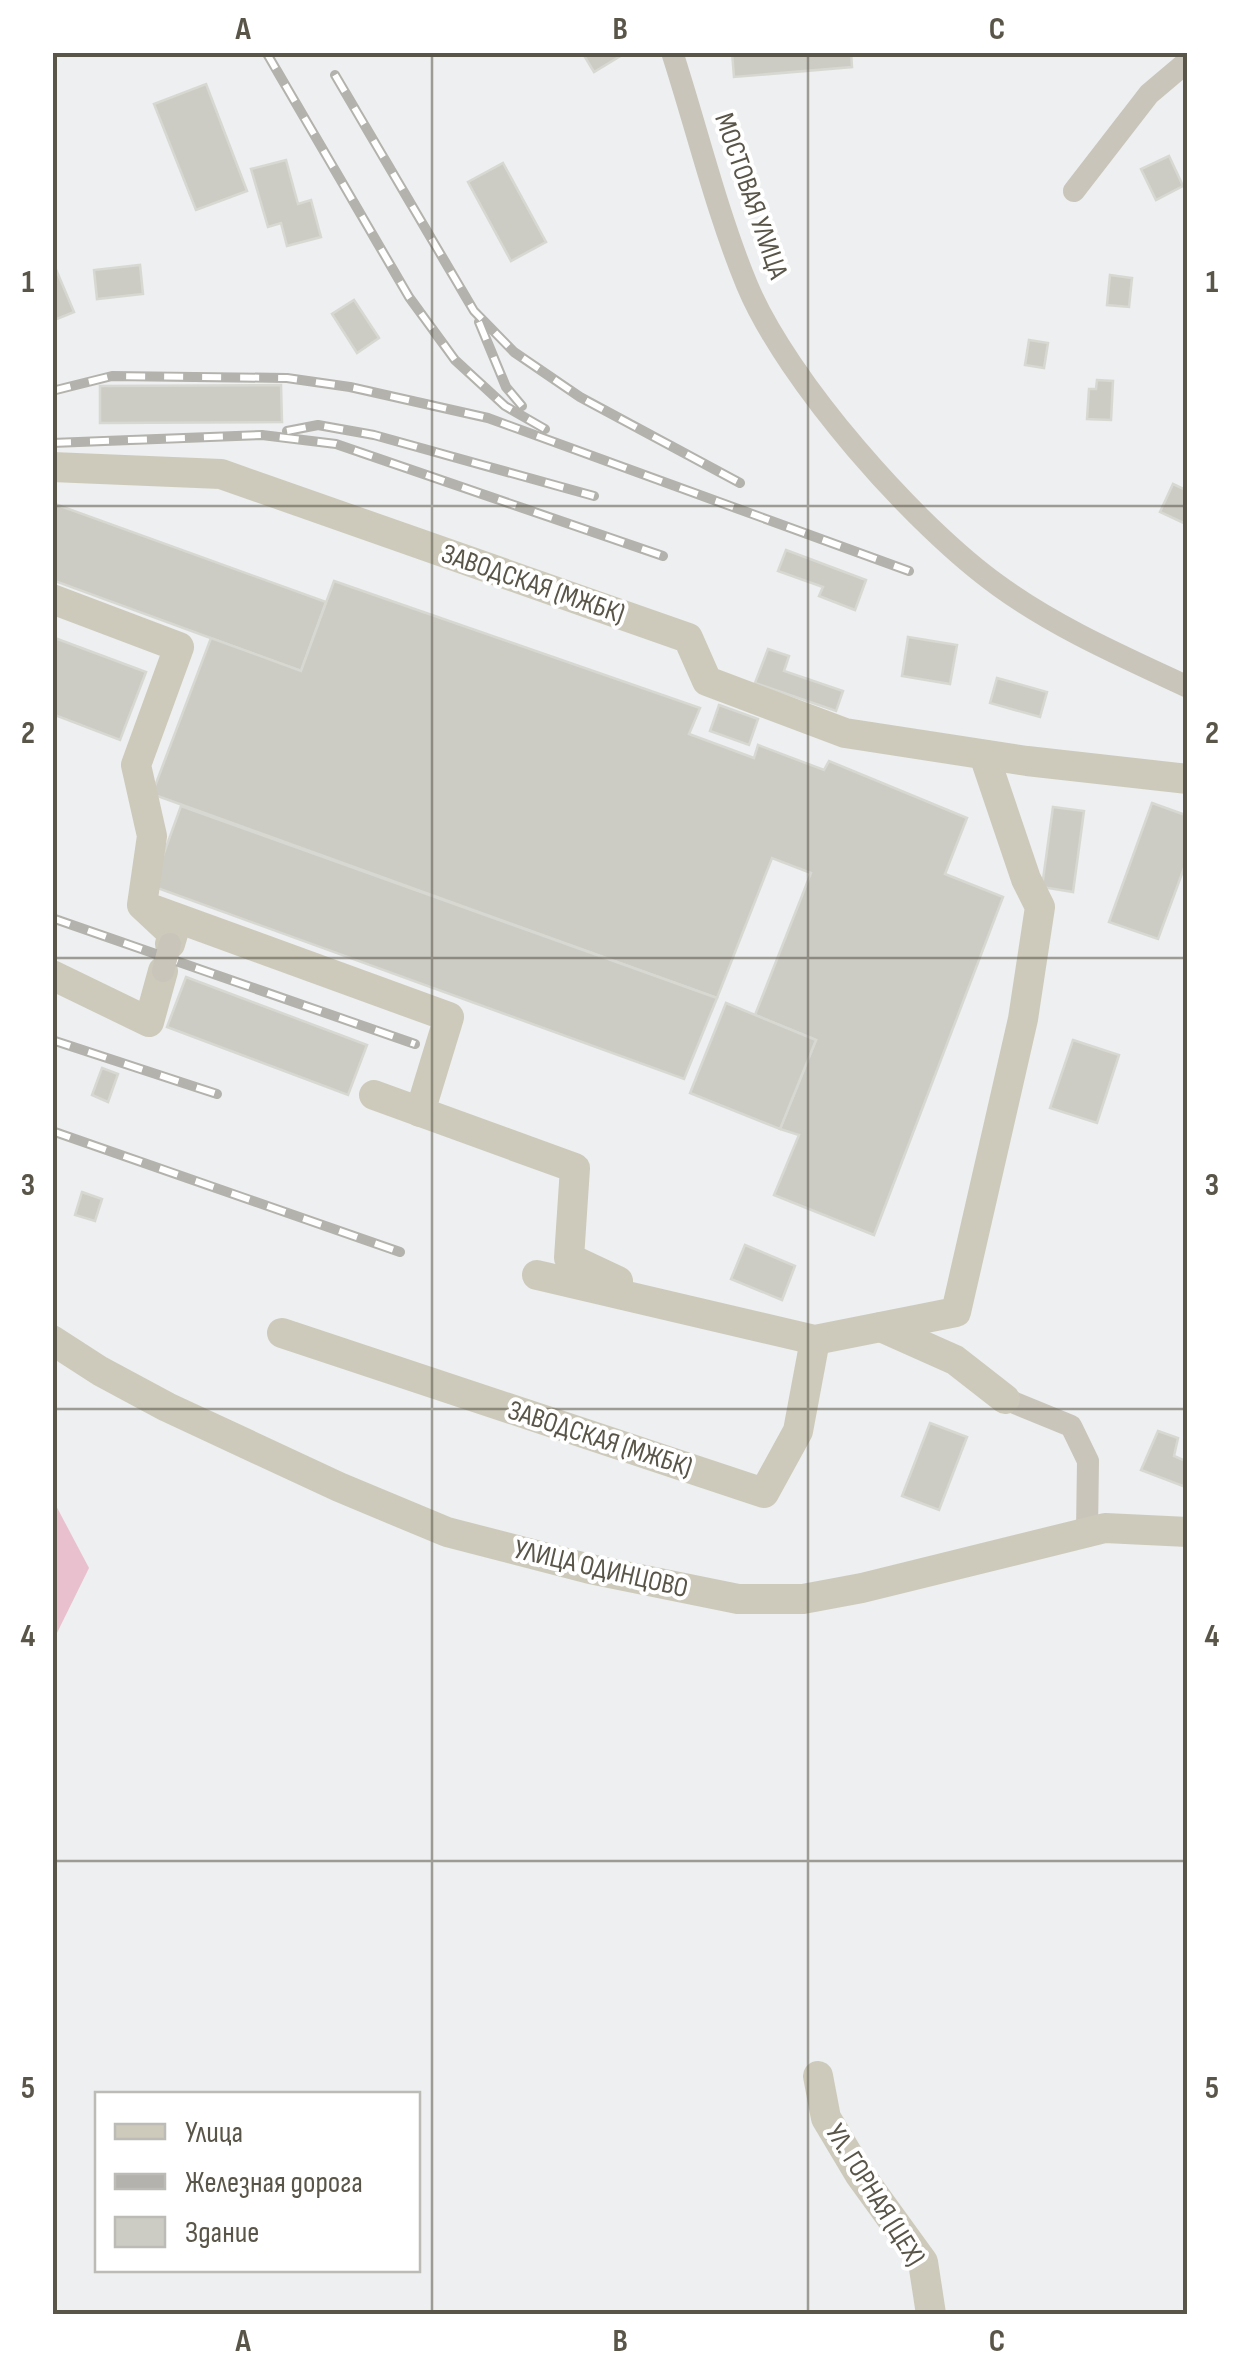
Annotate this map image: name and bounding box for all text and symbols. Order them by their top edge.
text: A [234,10,251,49]
text: B [612,10,628,49]
text: C [989,10,1005,49]
street label: МОСТОВАЯ УЛИЦА [707,109,795,284]
text: 1 [22,263,35,302]
text: 1 [1206,263,1219,302]
street label: ЗАВОДСКАЯ (МЖБК) [437,537,629,631]
text: 2 [21,714,35,753]
text: 2 [1205,714,1219,753]
text: 3 [21,1166,35,1205]
text: 3 [1205,1166,1219,1205]
street label: ЗАВОДСКАЯ (МЖБК) [504,1394,696,1484]
street label: УЛИЦА ОДИНЦОВО [511,1533,691,1605]
text: 4 [21,1617,36,1656]
text: 4 [1205,1617,1220,1656]
text: 5 [21,2069,35,2108]
text: 5 [1205,2069,1219,2108]
legend [95,2092,420,2272]
text: Улица [185,2115,243,2151]
street label: УЛ. ГОРНАЯ (ЦЕХ) [818,2118,932,2272]
text: Железная дорога [185,2165,363,2201]
text: Здание [185,2215,259,2251]
text: A [234,2322,251,2361]
text: B [612,2322,628,2361]
text: C [989,2322,1005,2361]

